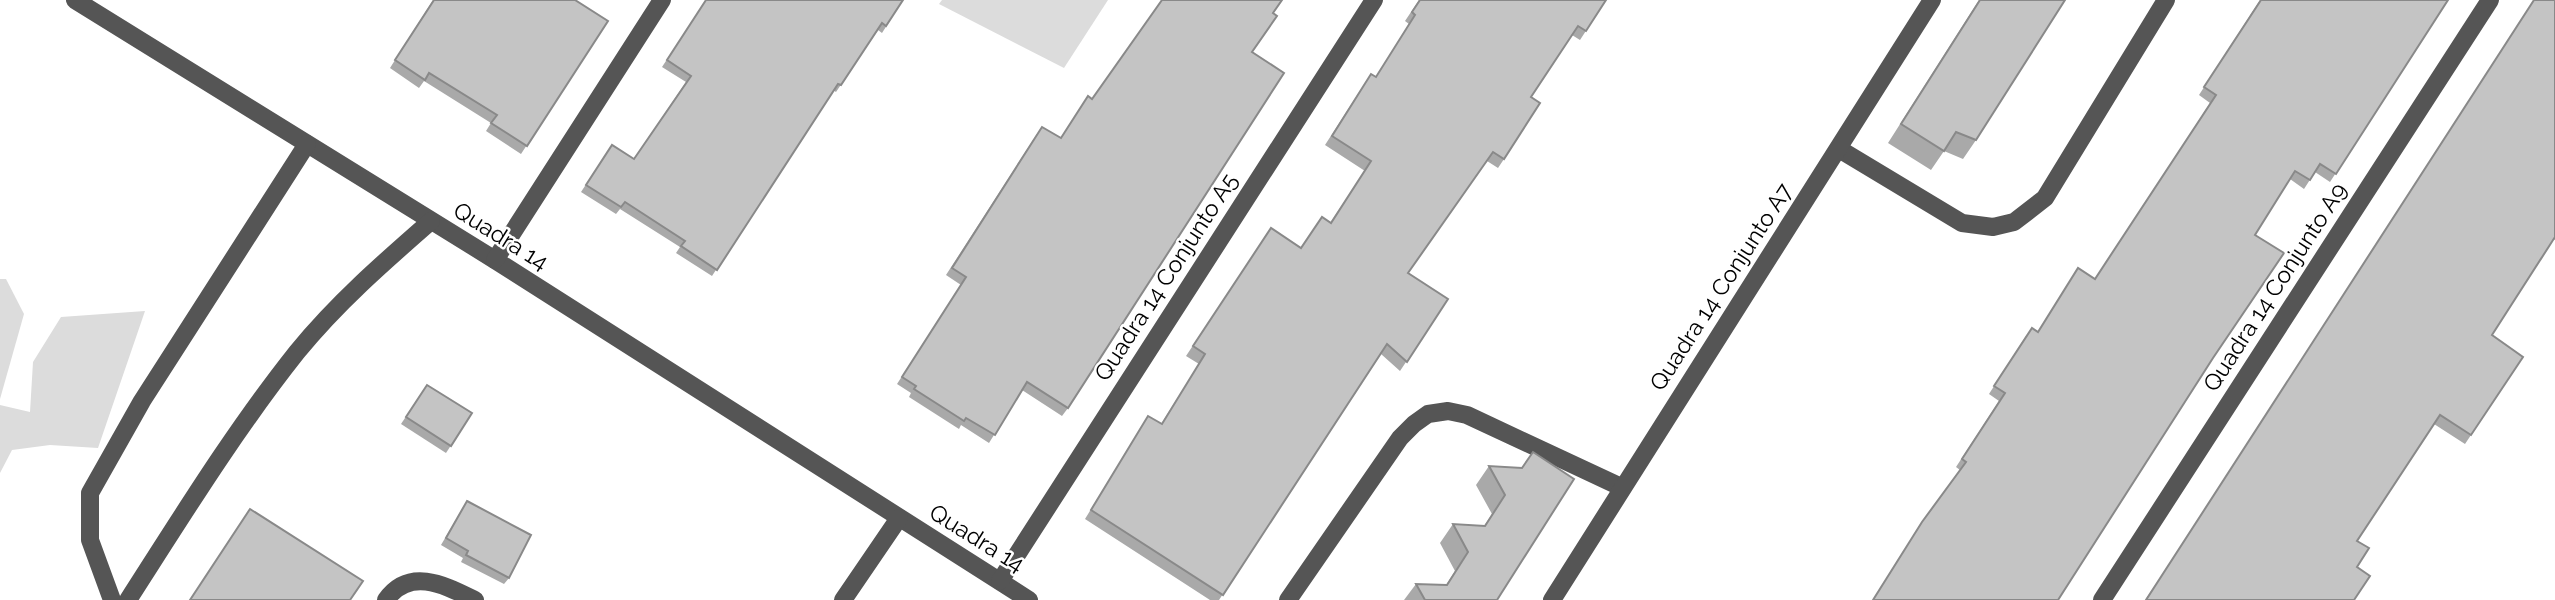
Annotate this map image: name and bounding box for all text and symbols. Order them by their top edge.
street label: Quadra 14 Conjunto A5 [1088,168,1243,386]
street label: Quadra 14 Conjunto A7 [1644,178,1798,395]
street label: Quadra 14 Conjunto A9 [2197,178,2352,396]
street label: Quadra 14 [449,196,554,275]
street label: Quadra 14 [925,498,1030,577]

